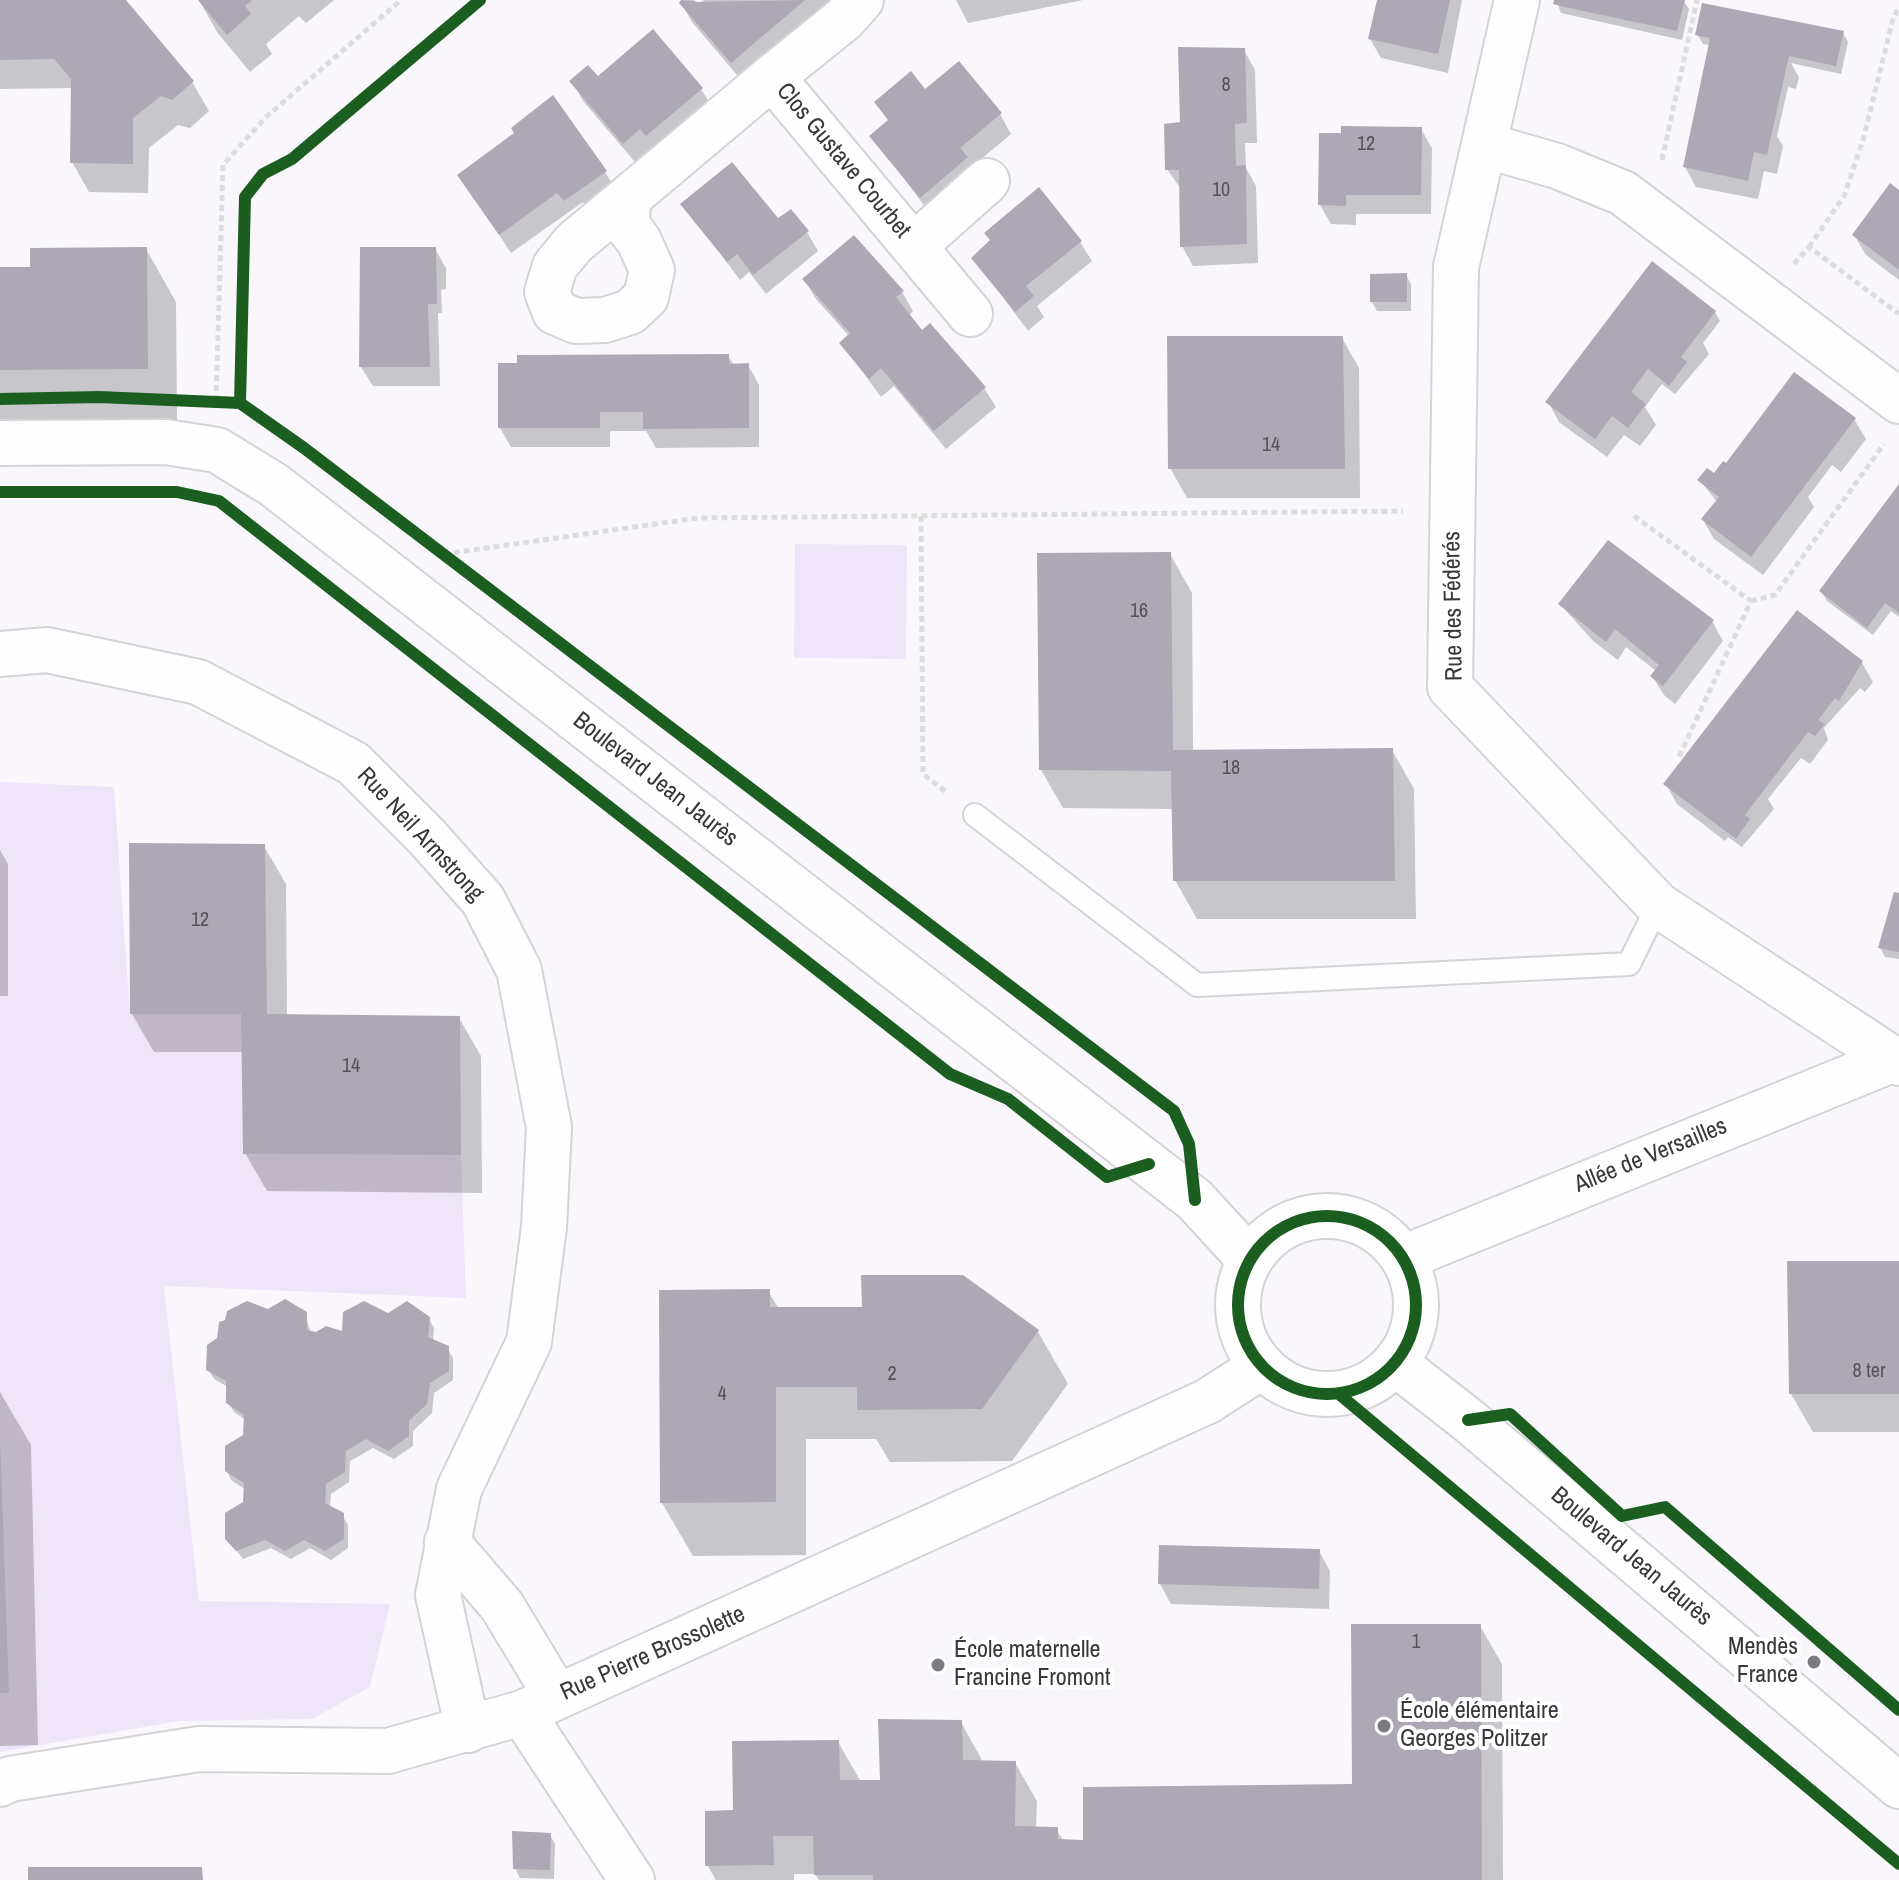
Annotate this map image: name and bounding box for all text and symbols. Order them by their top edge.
house number: 8 [1221,74,1231,98]
street label: Clos Gustave Courbet [770,78,916,244]
house number: 12 [1357,133,1375,157]
house number: 10 [1212,179,1230,203]
house number: 14 [1262,434,1280,458]
street label: Rue des Fédérés [1438,531,1470,681]
house number: 16 [1130,600,1148,624]
street label: Boulevard Jean Jaurès [567,707,743,853]
house number: 18 [1222,757,1240,781]
street label: Rue Neil Armstrong [351,762,489,908]
house number: 12 [191,909,209,933]
house number: 14 [342,1055,360,1079]
street label: Allée de Versailles [1571,1112,1731,1200]
house number: 8 ter [1853,1360,1885,1384]
house number: 2 [887,1363,897,1387]
house number: 4 [717,1383,727,1407]
street label: Boulevard Jean Jaurès [1545,1481,1717,1633]
street label: Rue Pierre Brossolette [556,1600,750,1708]
house number: 1 [1411,1631,1421,1655]
place label: Mendès France [1728,1634,1798,1690]
place label: École maternelle Francine Fromont [954,1637,1110,1693]
marker: Mendès France [1805,1653,1823,1671]
marker: École maternelle Francine Fromont [929,1656,947,1674]
place label: École élémentaire Georges Politzer [1400,1698,1559,1754]
marker: École élémentaire Georges Politzer [1375,1717,1393,1735]

